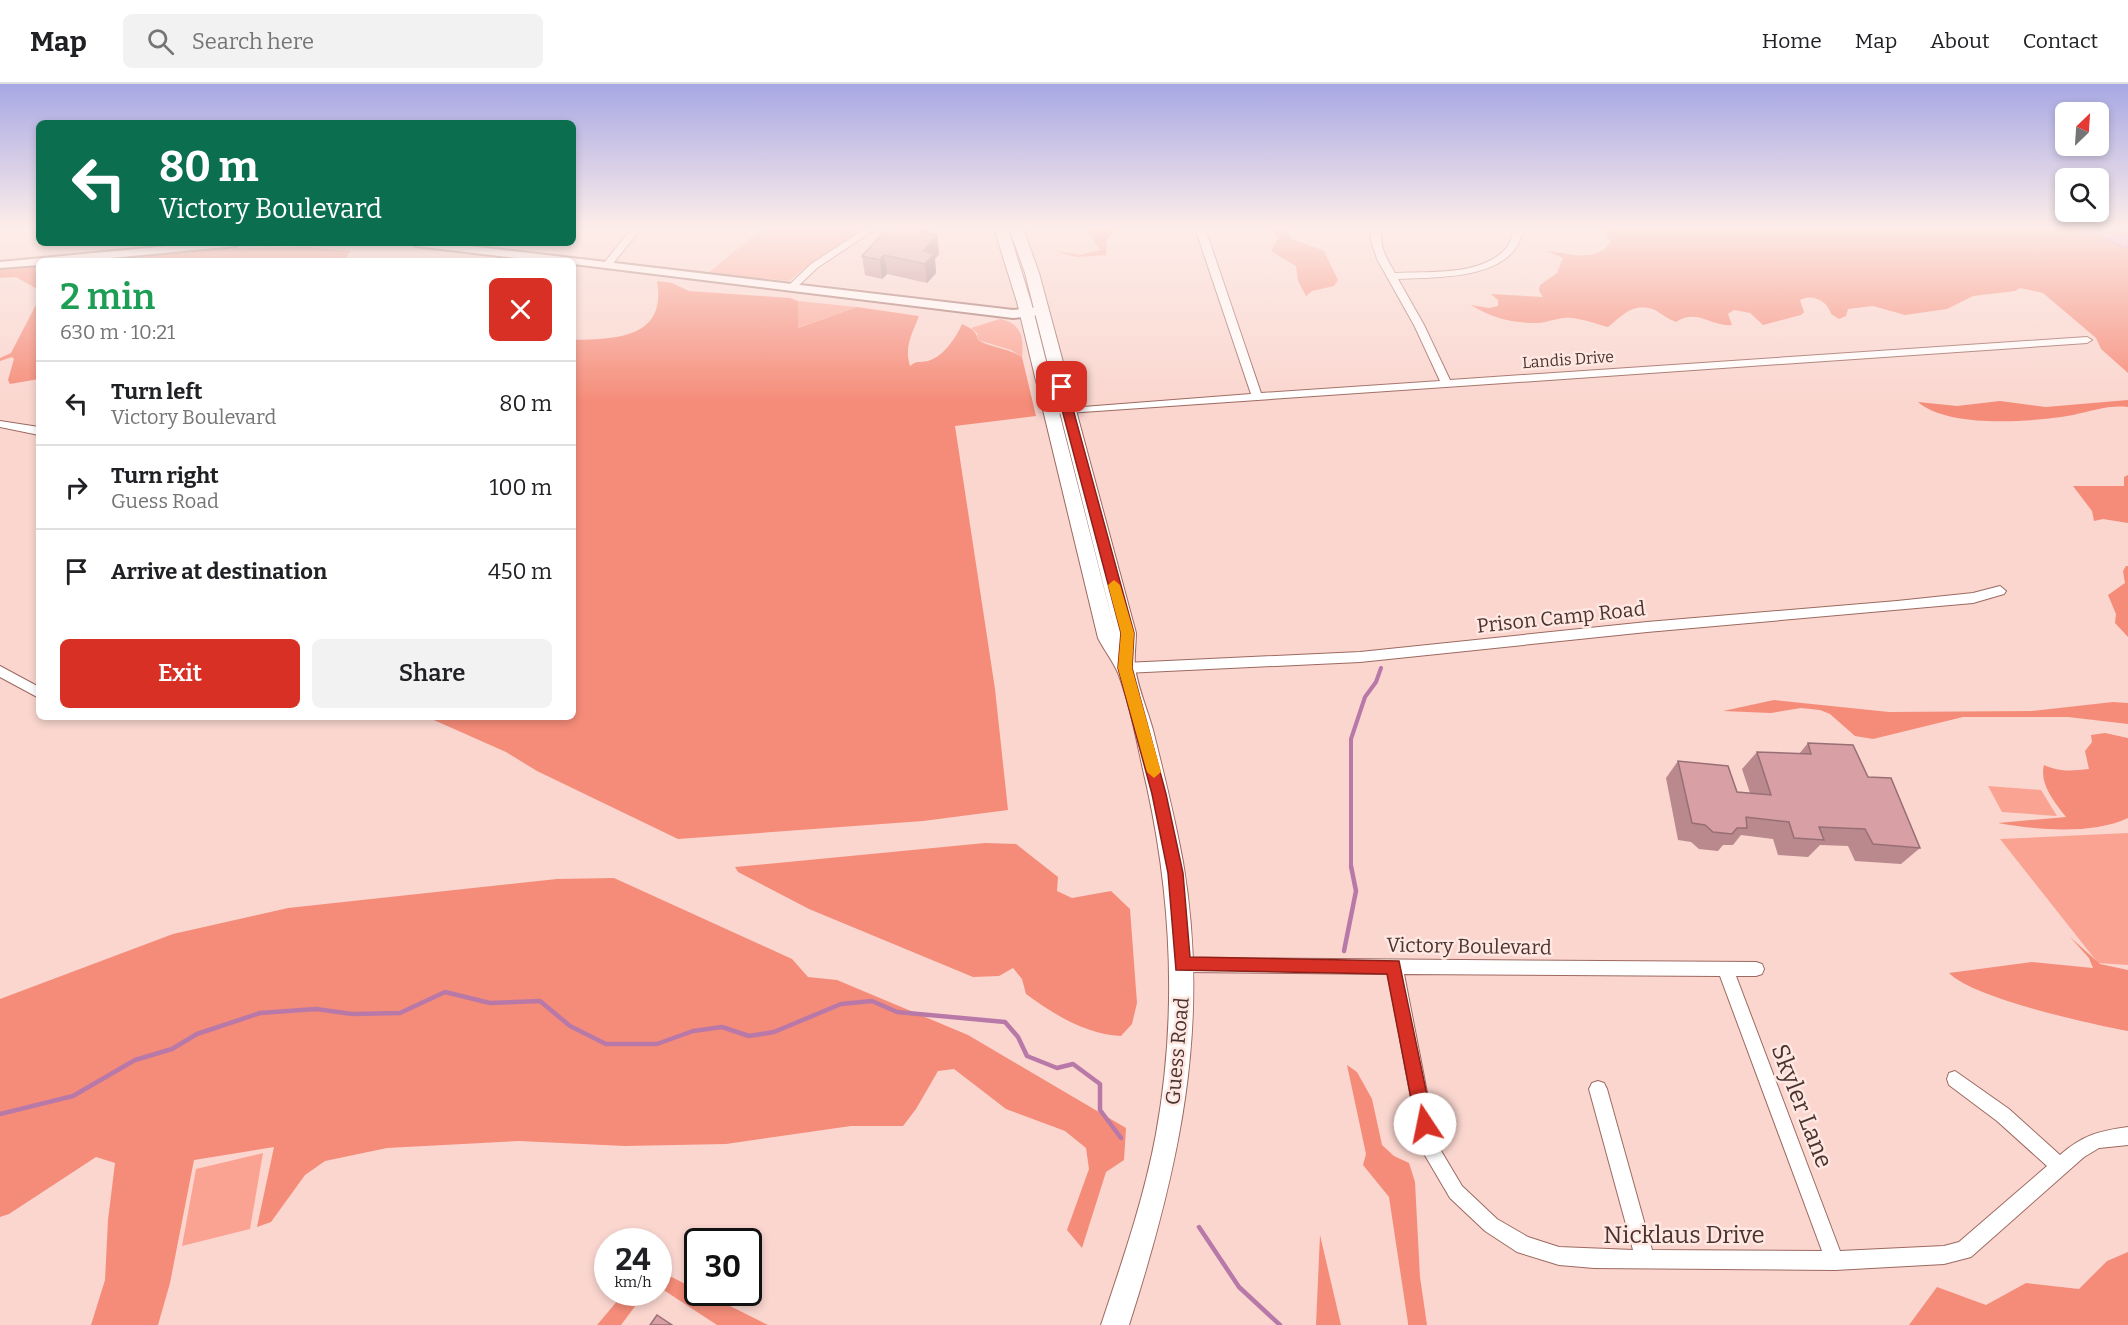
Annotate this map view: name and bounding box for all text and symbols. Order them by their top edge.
search box [123,14,543,68]
text: Map [30,25,87,58]
icon: search [144,25,177,58]
text: Search here [192,28,314,55]
text: Home [1762,28,1822,54]
text: Map [1855,28,1897,54]
text: About [1930,28,1990,54]
text: Contact [2023,28,2098,54]
north arrow [2055,102,2109,156]
map controls [2055,102,2109,222]
text: 80 m [159,142,259,192]
icon: left [60,144,138,222]
button: search [2055,168,2109,222]
text: Victory Boulevard [159,193,382,225]
text: 2 min [60,275,155,319]
button: close [489,278,552,341]
text: 630 m · 10:21 [60,320,175,344]
street label: Landis Drive [1521,347,1615,372]
pin [1036,361,1087,412]
icon: arrive [1045,370,1078,403]
text: Turn left [111,378,203,405]
icon: left [60,387,93,420]
text: 80 m [499,390,552,417]
text: Victory Boulevard [111,405,276,429]
text: Turn right [111,462,219,489]
icon: right [60,471,93,504]
text: 100 m [489,474,552,501]
text: Guess Road [111,489,219,513]
icon: arrive [60,555,93,588]
text: Arrive at destination [111,558,327,585]
text: 450 m [488,558,552,585]
street label: Prison Camp Road [1475,596,1647,638]
button: Exit [60,639,300,708]
button: Share [312,639,552,708]
street label: Victory Boulevard [1386,933,1552,959]
street label: Guess Road [1160,996,1194,1106]
street label: Skyler Lane [1766,1040,1838,1172]
position arrow [1393,1092,1457,1156]
street label: Nicklaus Drive [1603,1221,1765,1249]
speed limit sign: 30 [684,1228,762,1306]
text: 24 [615,1242,651,1278]
text: km/h [614,1273,652,1291]

